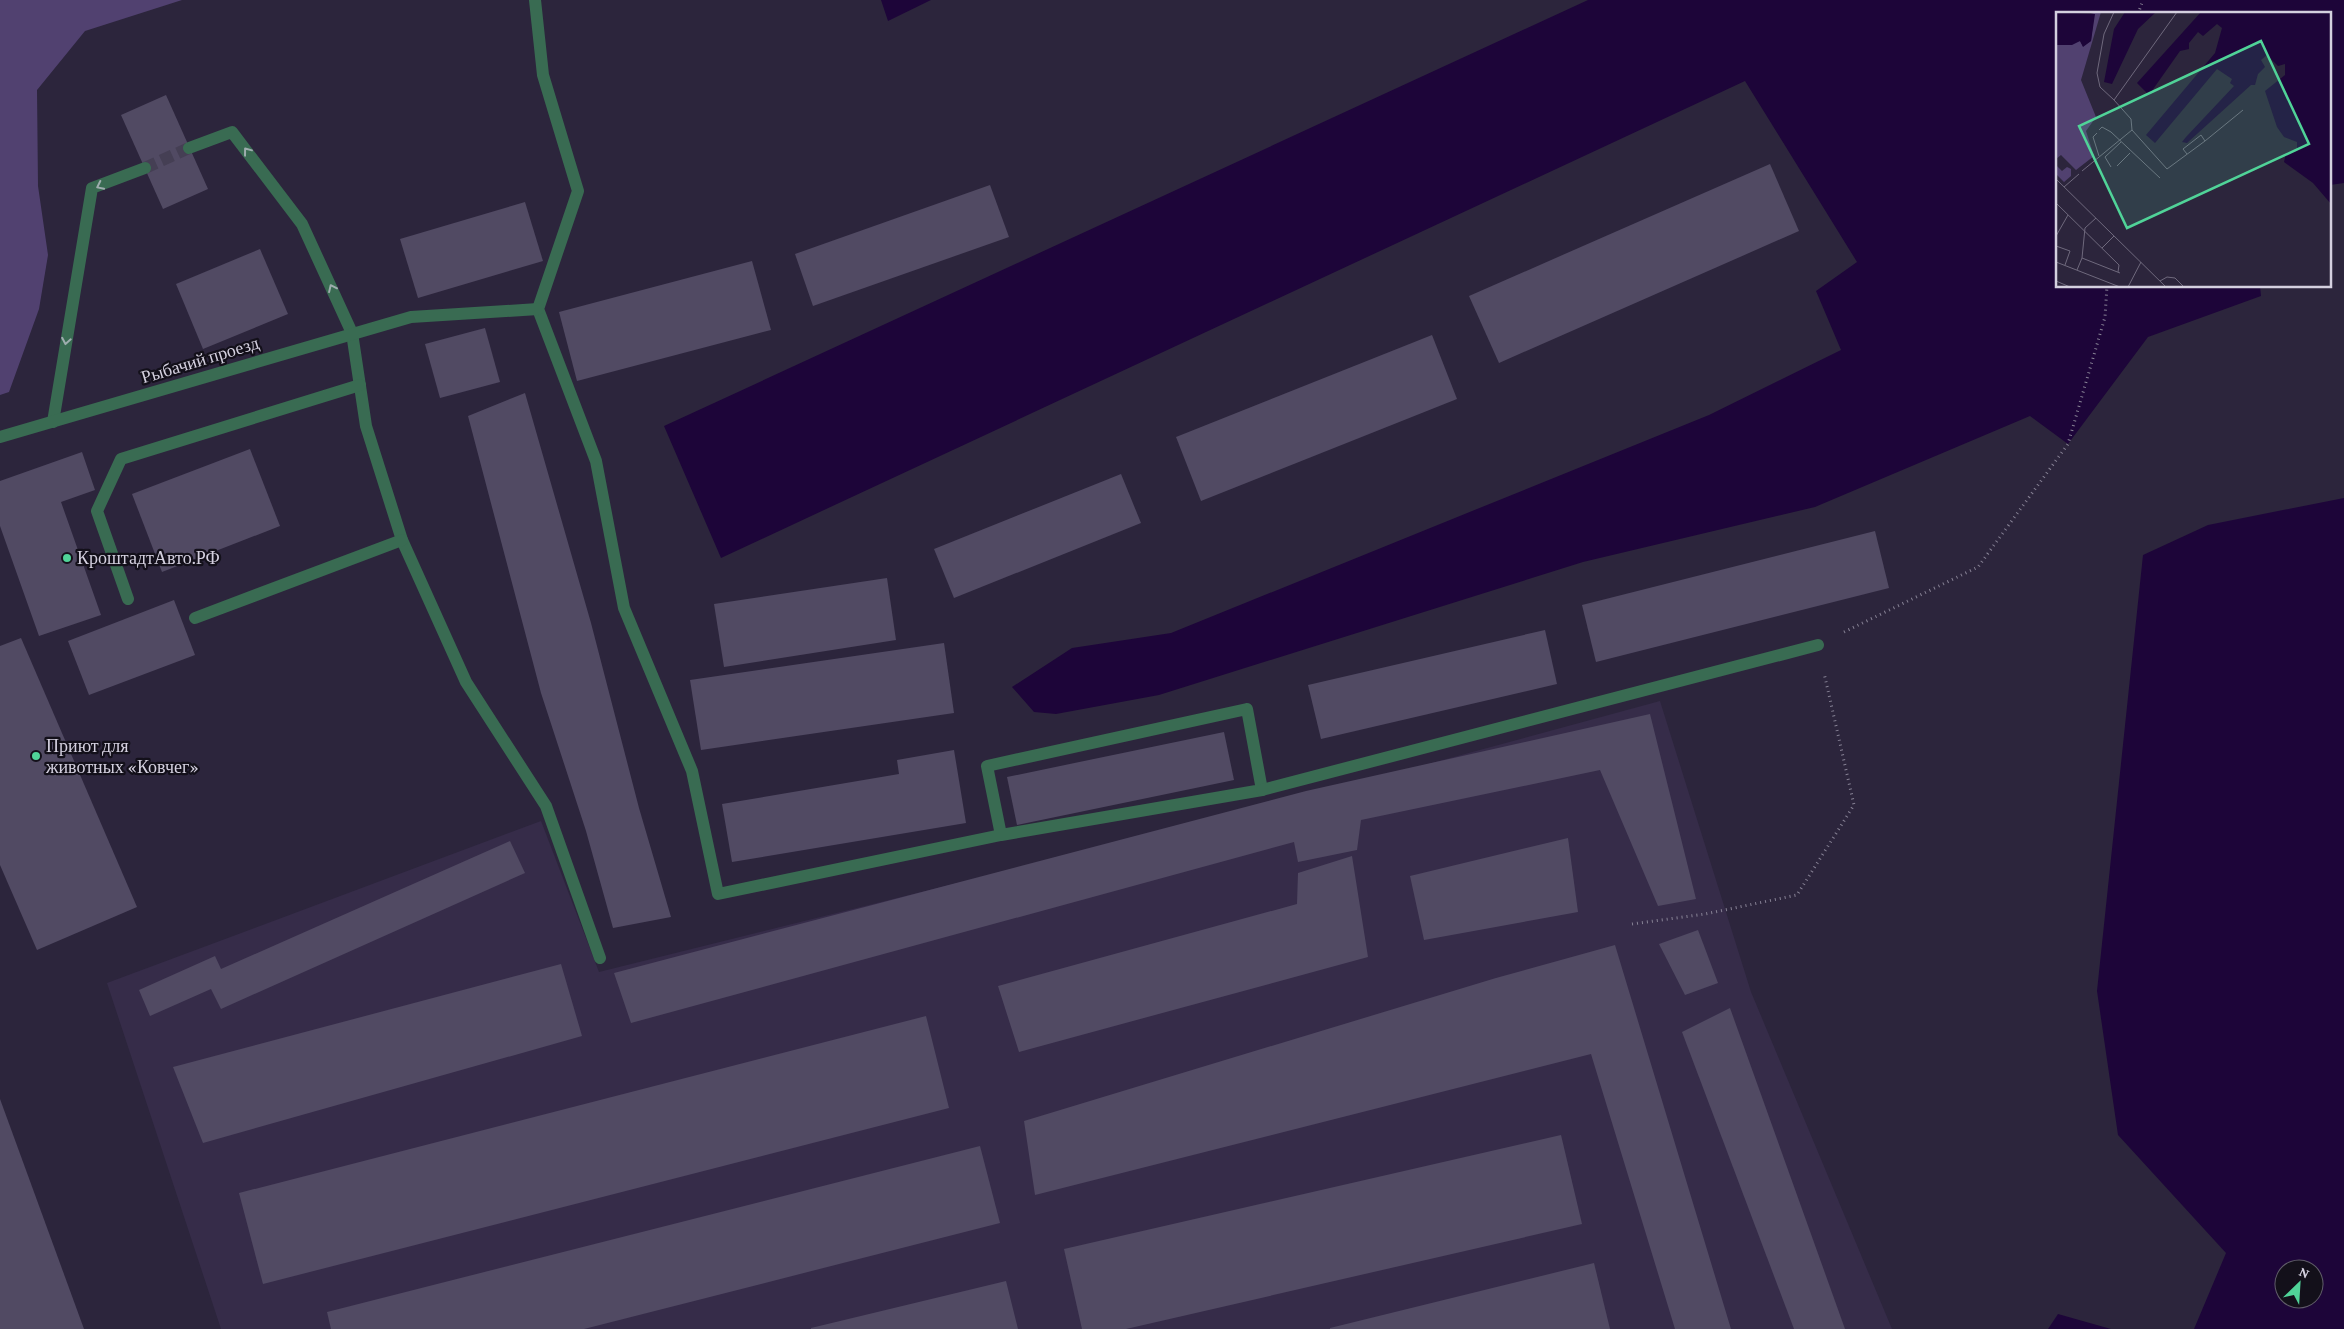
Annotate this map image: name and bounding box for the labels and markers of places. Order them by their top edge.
place label: КроштадтАвто.РФ [77,548,220,568]
marker: КроштадтАвто.РФ [61,552,73,564]
place label: Приют для животных «Ковчег» [45,736,199,777]
marker: Приют для животных «Ковчег» [30,750,42,762]

